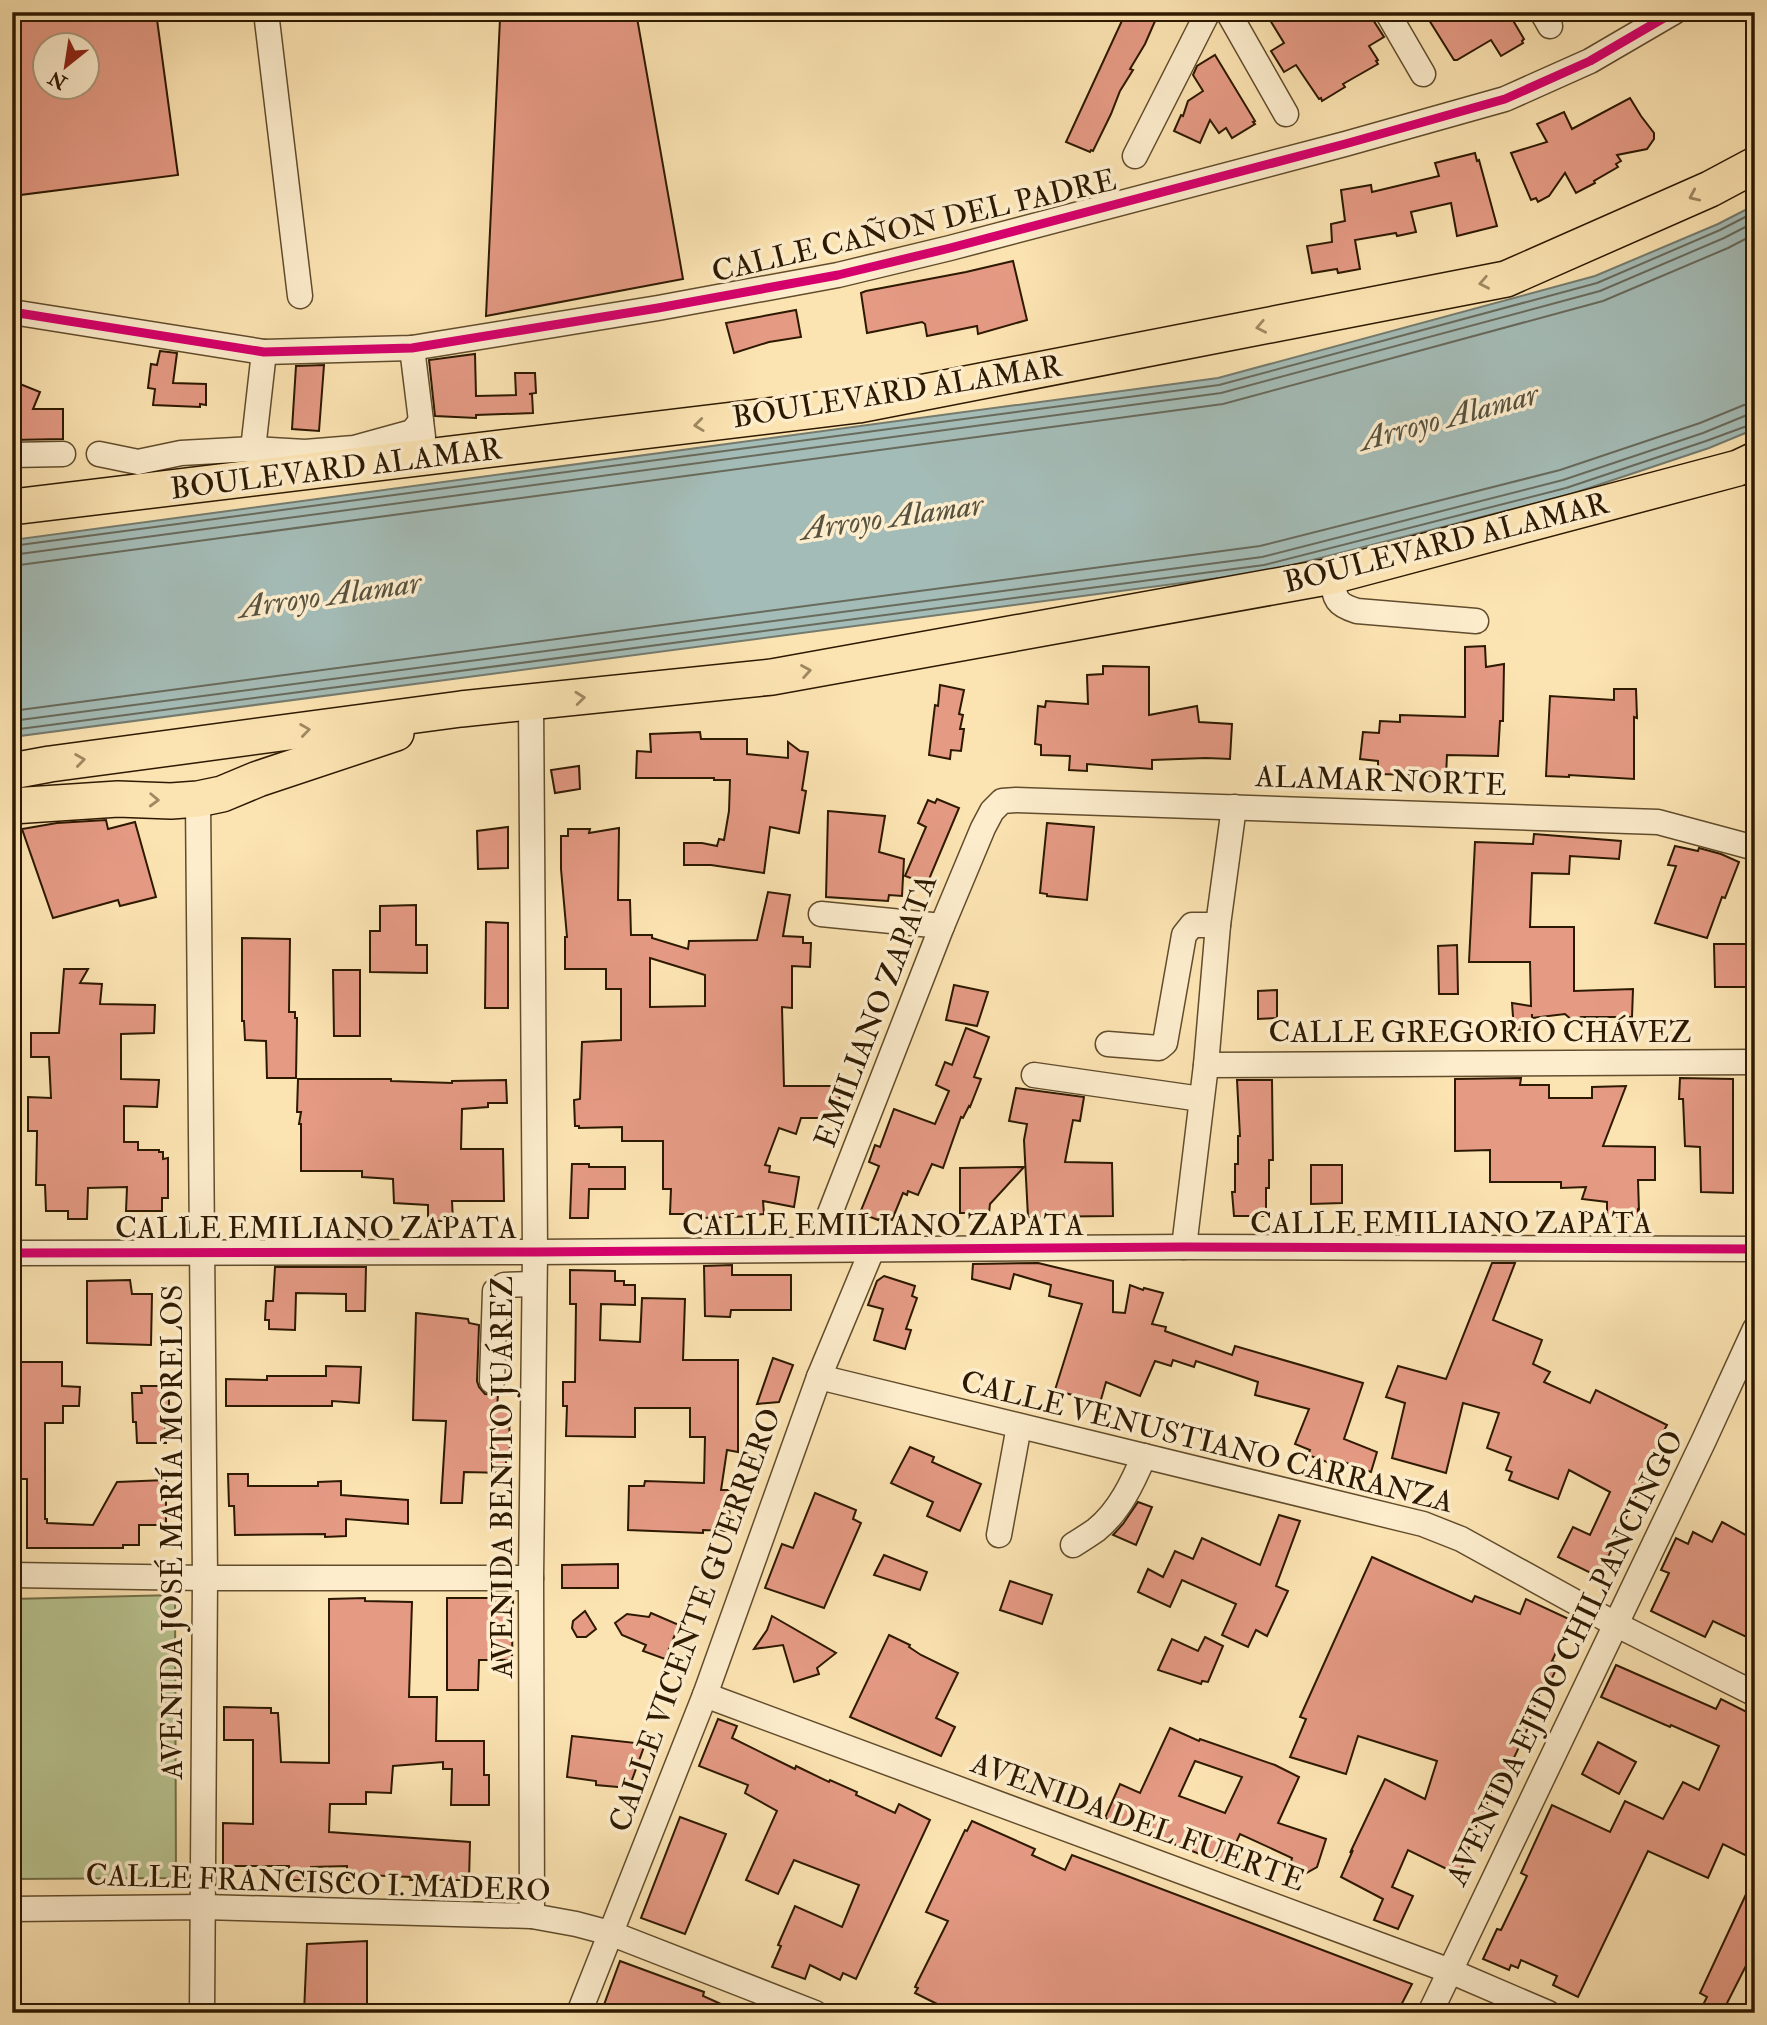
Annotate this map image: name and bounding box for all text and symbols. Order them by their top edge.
north arrow [32,32,102,102]
text: N [44,65,72,95]
street label: CALLE CAÑON DEL PADRE [708,161,1120,291]
one-way arrow [1689,188,1701,202]
one-way arrow [1478,275,1490,290]
one-way arrow [1255,318,1267,333]
street label: BOULEVARD ALAMAR [730,347,1066,436]
water label: Arroyo Alamar [1352,373,1545,461]
one-way arrow [693,417,705,432]
street label: BOULEVARD ALAMAR [168,430,505,508]
water label: Arroyo Alamar [795,484,988,550]
street label: BOULEVARD ALAMAR [1280,484,1614,601]
water label: Arroyo Alamar [233,562,426,628]
one-way arrow [799,664,811,679]
one-way arrow [574,690,586,705]
one-way arrow [299,723,311,738]
one-way arrow [74,752,85,767]
street label: ALAMAR NORTE [1254,758,1507,804]
one-way arrow [148,793,159,808]
street label: EMILIANO ZAPATA [807,869,945,1153]
street label: CALLE GREGORIO CHÁVEZ [1268,1014,1692,1051]
street label: CALLE EMILIANO ZAPATA [1250,1205,1652,1242]
street label: CALLE EMILIANO ZAPATA [682,1207,1084,1244]
street label: CALLE EMILIANO ZAPATA [115,1210,517,1247]
street label: AVENIDA BENITO JUÁREZ [484,1276,521,1679]
street label: AVENIDA JOSÉ MARÍA MORELOS [153,1284,191,1781]
street label: CALLE VENUSTIANO CARRANZA [957,1363,1457,1521]
street label: CALLE VICENTE GUERRERO [601,1403,789,1837]
street label: AVENIDA EJIDO CHILPANCINGO [1438,1424,1692,1893]
street label: AVENIDA DEL FUERTE [965,1744,1310,1900]
street label: CALLE FRANCISCO I. MADERO [85,1856,551,1910]

